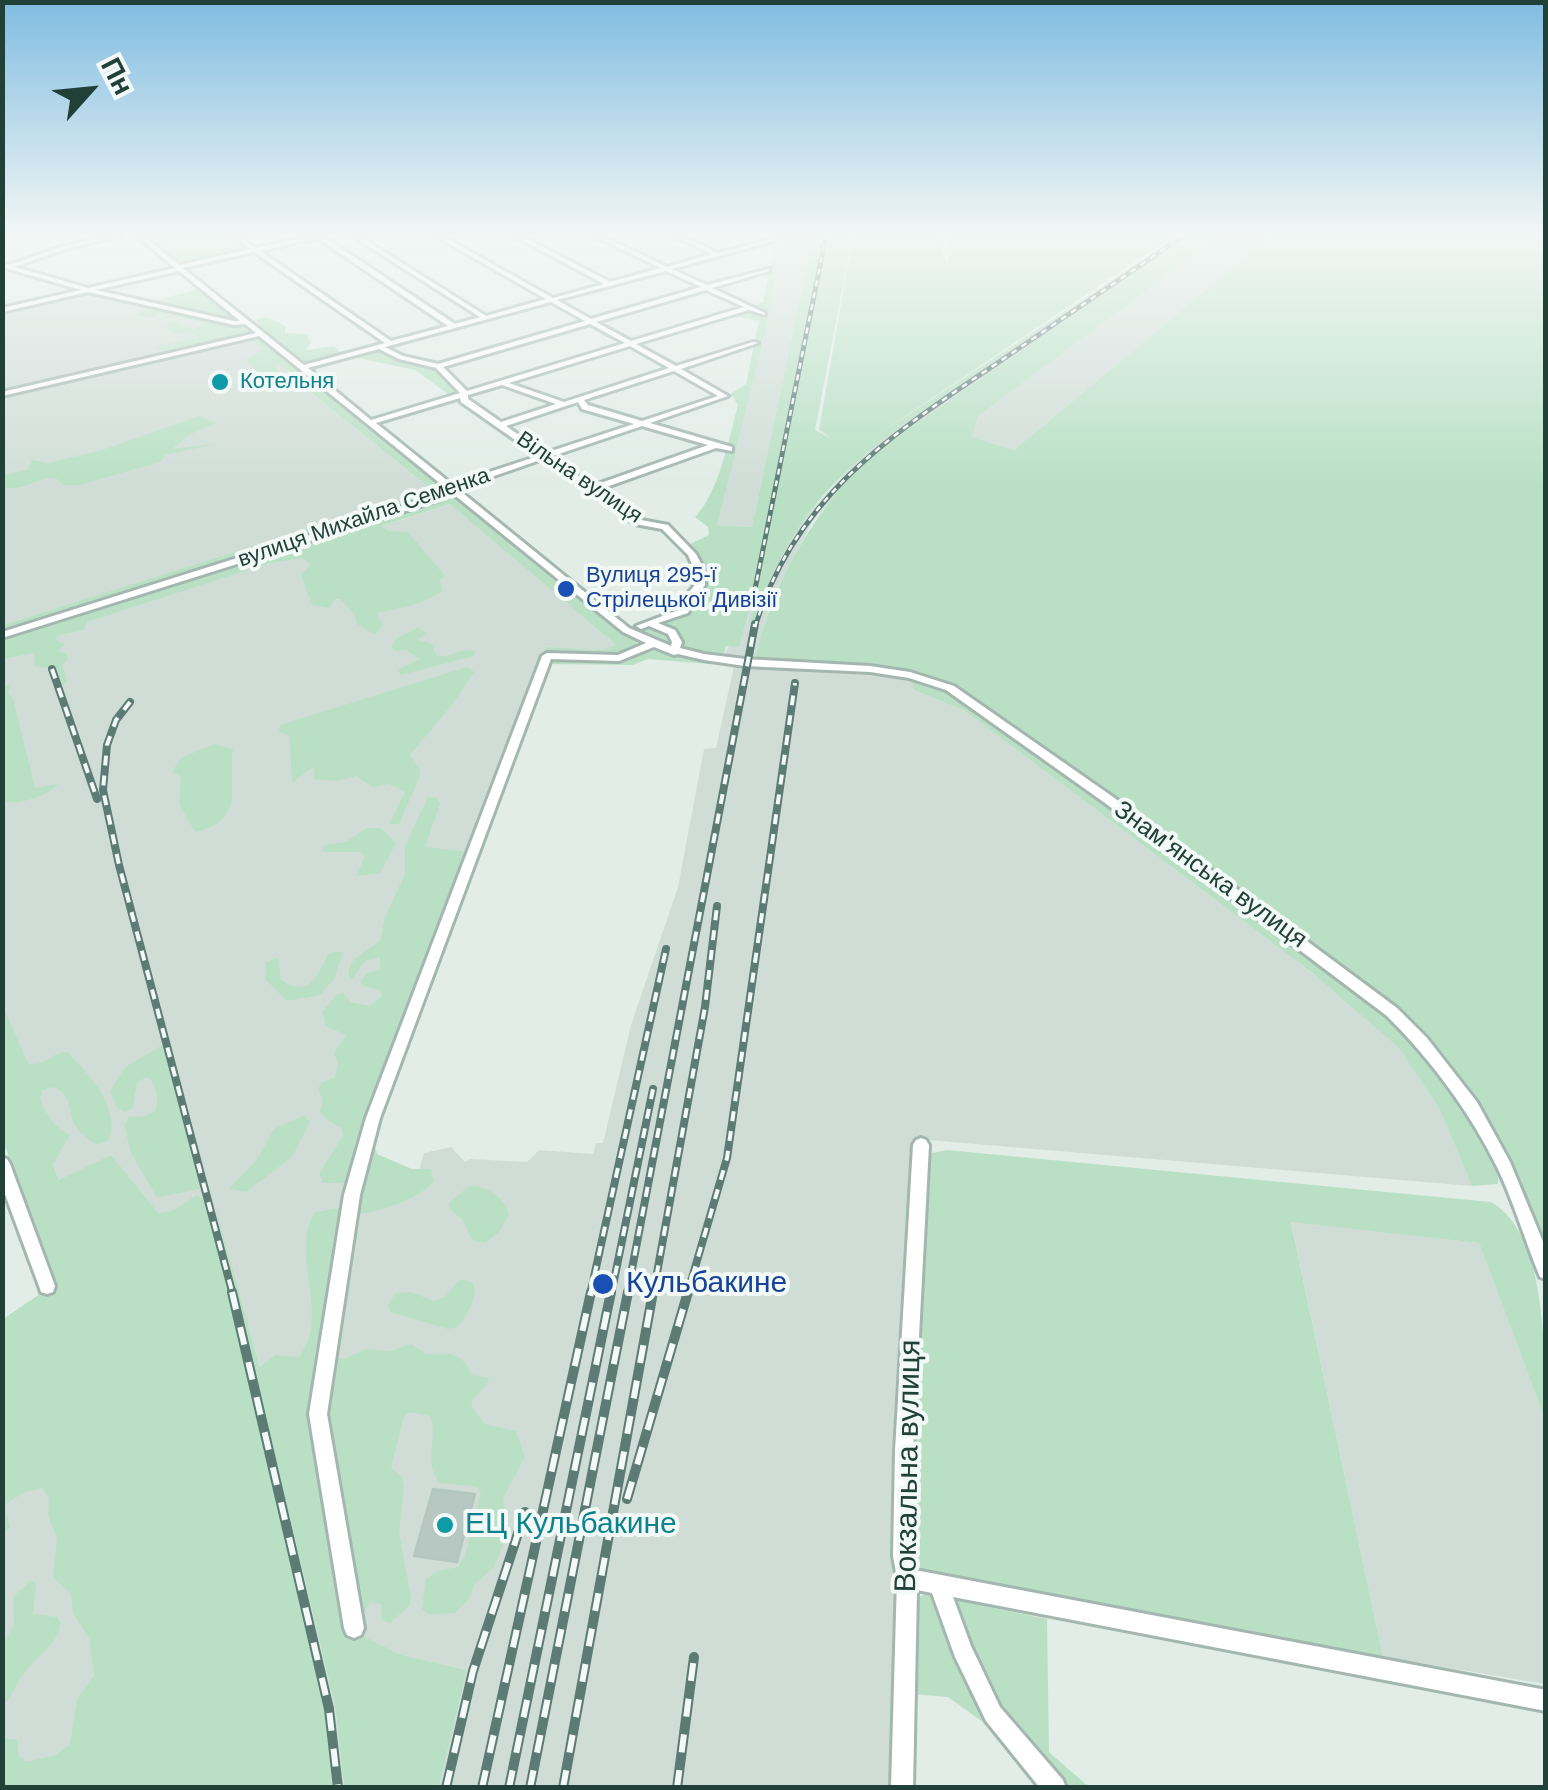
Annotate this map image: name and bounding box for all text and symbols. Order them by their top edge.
north arrow [40,40,140,140]
text: Пн [95,53,139,100]
place label: Котельня [240,369,334,395]
marker: Котельня [209,371,231,393]
street label: Вільна вулиця [511,426,647,530]
street label: вулиця Михайла Семенка [235,462,493,574]
place label: Вулиця 295-ї Стрілецької Дивізії [586,563,777,614]
marker: Вулиця 295-ї Стрілецької Дивізії [555,578,577,600]
street label: Знам'янська вулиця [1108,795,1312,955]
place label: Кульбакине [626,1266,787,1302]
marker: Кульбакине [590,1271,616,1297]
street label: Вокзальна вулиця [889,1339,929,1593]
place label: ЕЦ Кульбакине [465,1507,677,1543]
marker: ЕЦ Кульбакине [434,1514,456,1536]

